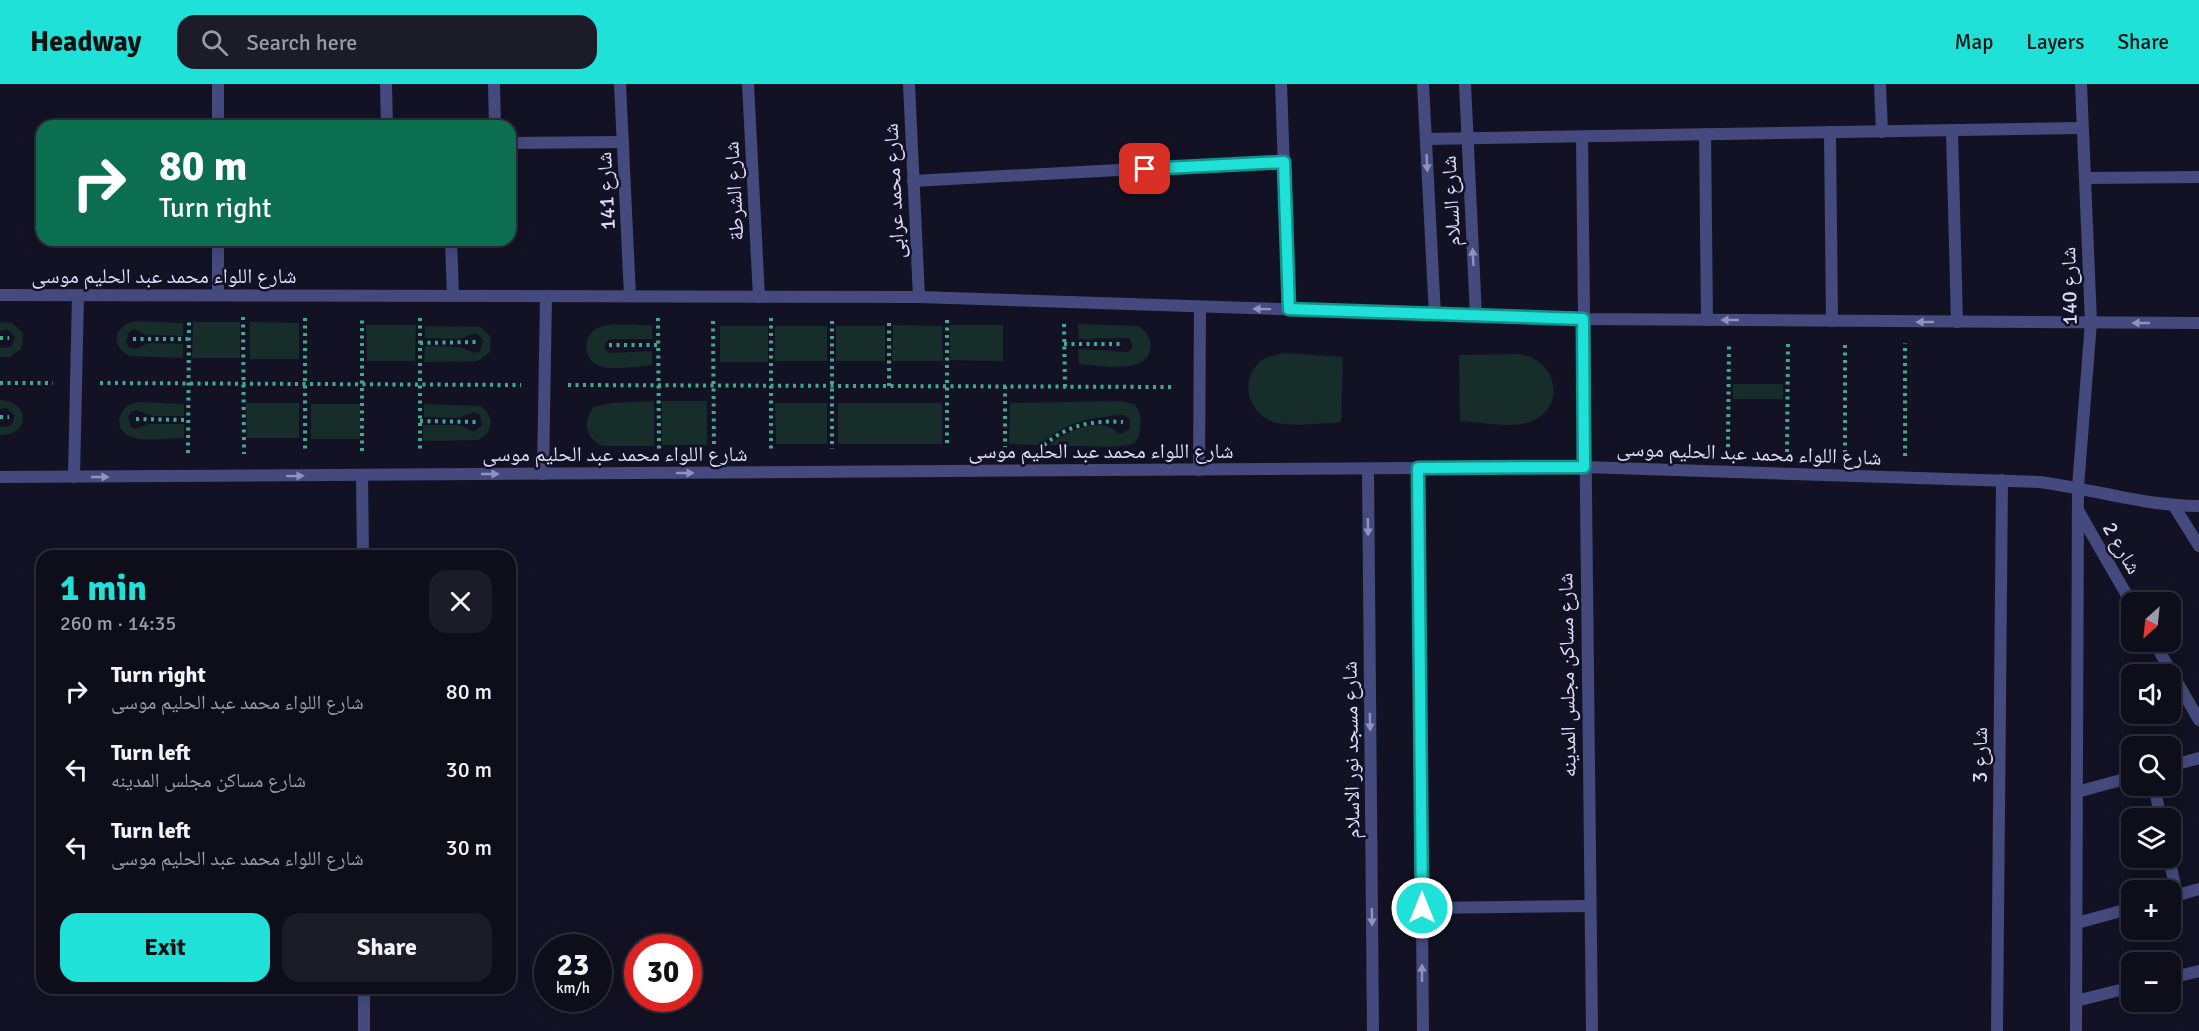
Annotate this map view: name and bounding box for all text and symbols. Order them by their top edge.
search box [177,15,597,69]
text: Headway [30,25,141,59]
icon: search [198,26,231,59]
text: Search here [246,29,357,56]
text: Map [1955,29,1993,55]
text: Layers [2026,29,2084,55]
text: Share [2117,29,2169,55]
street label: شارع محمد عرابى [877,123,911,259]
text: 80 m [159,141,248,192]
street label: شارع الشرطة [718,141,750,241]
pin [1119,143,1170,194]
icon: right [60,144,138,222]
street label: شارع 141 [591,151,621,231]
icon: arrive [1128,152,1161,185]
one-way arrow [1423,154,1432,173]
street label: شارع السلام [1436,155,1467,247]
text: Turn right [159,192,272,225]
street label: شارع 140 [2055,246,2083,326]
one-way arrow [1469,248,1478,267]
street label: شارع اللواء محمد عبد الحليم موسى [31,263,297,290]
one-way arrow [1252,304,1271,313]
one-way arrow [1720,315,1739,325]
one-way arrow [1915,317,1934,327]
one-way arrow [2131,318,2150,328]
street label: شارع اللواء محمد عبد الحليم موسى [1616,435,1882,472]
street label: شارع اللواء محمد عبد الحليم موسى [968,438,1234,465]
street label: شارع اللواء محمد عبد الحليم موسى [482,441,748,468]
one-way arrow [676,468,695,478]
one-way arrow [481,469,500,479]
one-way arrow [286,471,305,481]
one-way arrow [91,472,110,482]
street label: شارع 2 [2097,517,2147,579]
one-way arrow [1364,518,1373,537]
text: 1 min [60,566,147,611]
button: close [429,570,492,633]
street label: شارع مساكن مجلس المدينه [1552,573,1582,777]
north arrow [2121,592,2181,652]
map controls [2121,592,2181,1012]
text: 260 m · 14:35 [60,611,176,636]
text: Turn right [111,661,206,688]
street label: شارع مسجد نور الاسلام [1336,661,1367,839]
button: sound [2121,664,2181,724]
icon: right [60,675,93,708]
text: 80 m [446,678,492,705]
text: شارع اللواء محمد عبد الحليم موسى [111,690,364,715]
one-way arrow [1365,713,1375,732]
street label: شارع 3 [1967,727,1993,783]
button: search [2121,736,2181,796]
text: Turn left [111,739,191,766]
icon: left [60,753,93,786]
text: 30 m [446,756,492,783]
text: شارع مساكن مجلس المدينه [111,768,306,793]
button: layers [2121,808,2181,868]
text: Turn left [111,817,191,844]
icon: left [60,831,93,864]
text: 30 m [446,834,492,861]
text: شارع اللواء محمد عبد الحليم موسى [111,846,364,871]
position arrow [1390,876,1454,940]
button: + [2121,880,2181,940]
one-way arrow [1367,908,1377,927]
button: Exit [60,913,270,982]
button: Share [282,913,492,982]
speed limit sign: 30 [624,934,702,1012]
text: 23 [557,947,589,984]
button: − [2121,952,2181,1012]
one-way arrow [1417,963,1427,982]
text: km/h [556,979,590,997]

